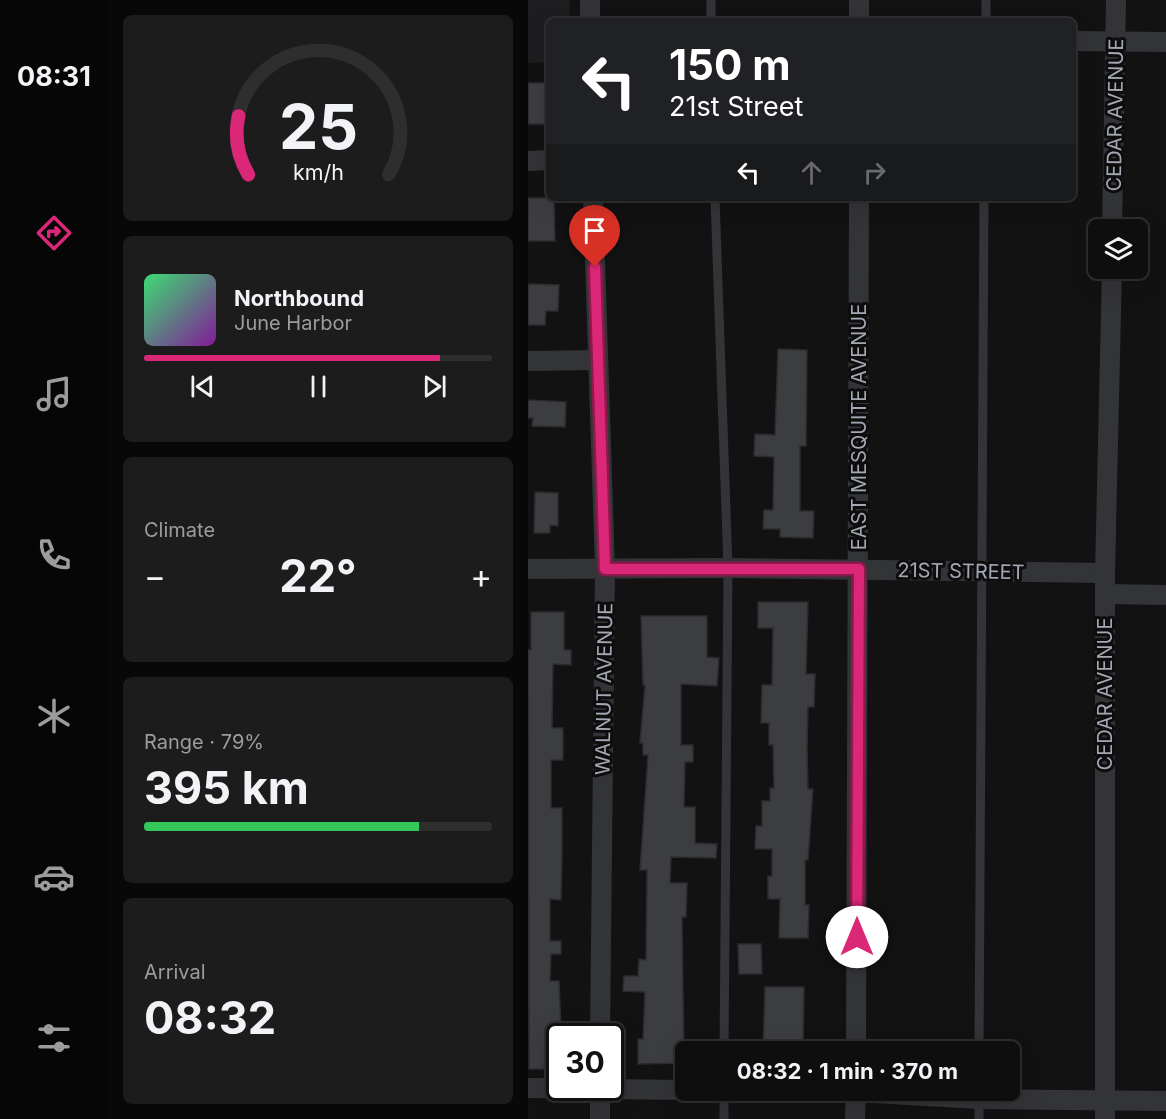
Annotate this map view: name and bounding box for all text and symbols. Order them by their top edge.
street label: CEDAR AVENUE [1102,38,1128,192]
text: 150 m [669,39,791,90]
icon: left [570,42,648,120]
text: 08:31 [17,60,91,93]
text: 25 [278,89,358,164]
text: 21st Street [669,90,803,123]
icon: left [732,156,765,189]
icon: ahead [795,156,828,189]
icon: right [858,156,891,189]
text: km/h [293,159,343,185]
pin [569,205,620,267]
icon: directions [33,212,75,254]
icon: arrive [578,214,611,247]
map controls [1088,219,1148,279]
button: layers [1088,219,1148,279]
text: Northbound [234,285,364,311]
street label: EAST MESQUITE AVENUE [847,304,871,550]
text: June Harbor [234,311,352,335]
icon: previous [186,370,219,403]
icon: pause [302,370,335,403]
icon: next [418,370,451,403]
icon: music [33,373,75,415]
text: Climate [144,518,215,542]
icon: phone [33,534,75,576]
text: 22° [279,548,357,603]
text: − [144,556,166,596]
text: + [470,556,492,596]
street label: 21ST STREET [897,558,1025,584]
street label: WALNUT AVENUE [590,603,618,775]
street label: CEDAR AVENUE [1093,618,1117,770]
icon: climate [33,695,75,737]
text: Range · 79% [144,730,264,754]
text: 395 km [144,760,309,815]
icon: car [33,856,75,898]
position arrow [825,905,889,969]
text: Arrival [144,960,206,984]
text: 08:32 [144,990,276,1045]
icon: filters [33,1017,75,1059]
speed limit sign: 30 [546,1023,624,1101]
text: 08:32 · 1 min · 370 m [737,1058,958,1084]

